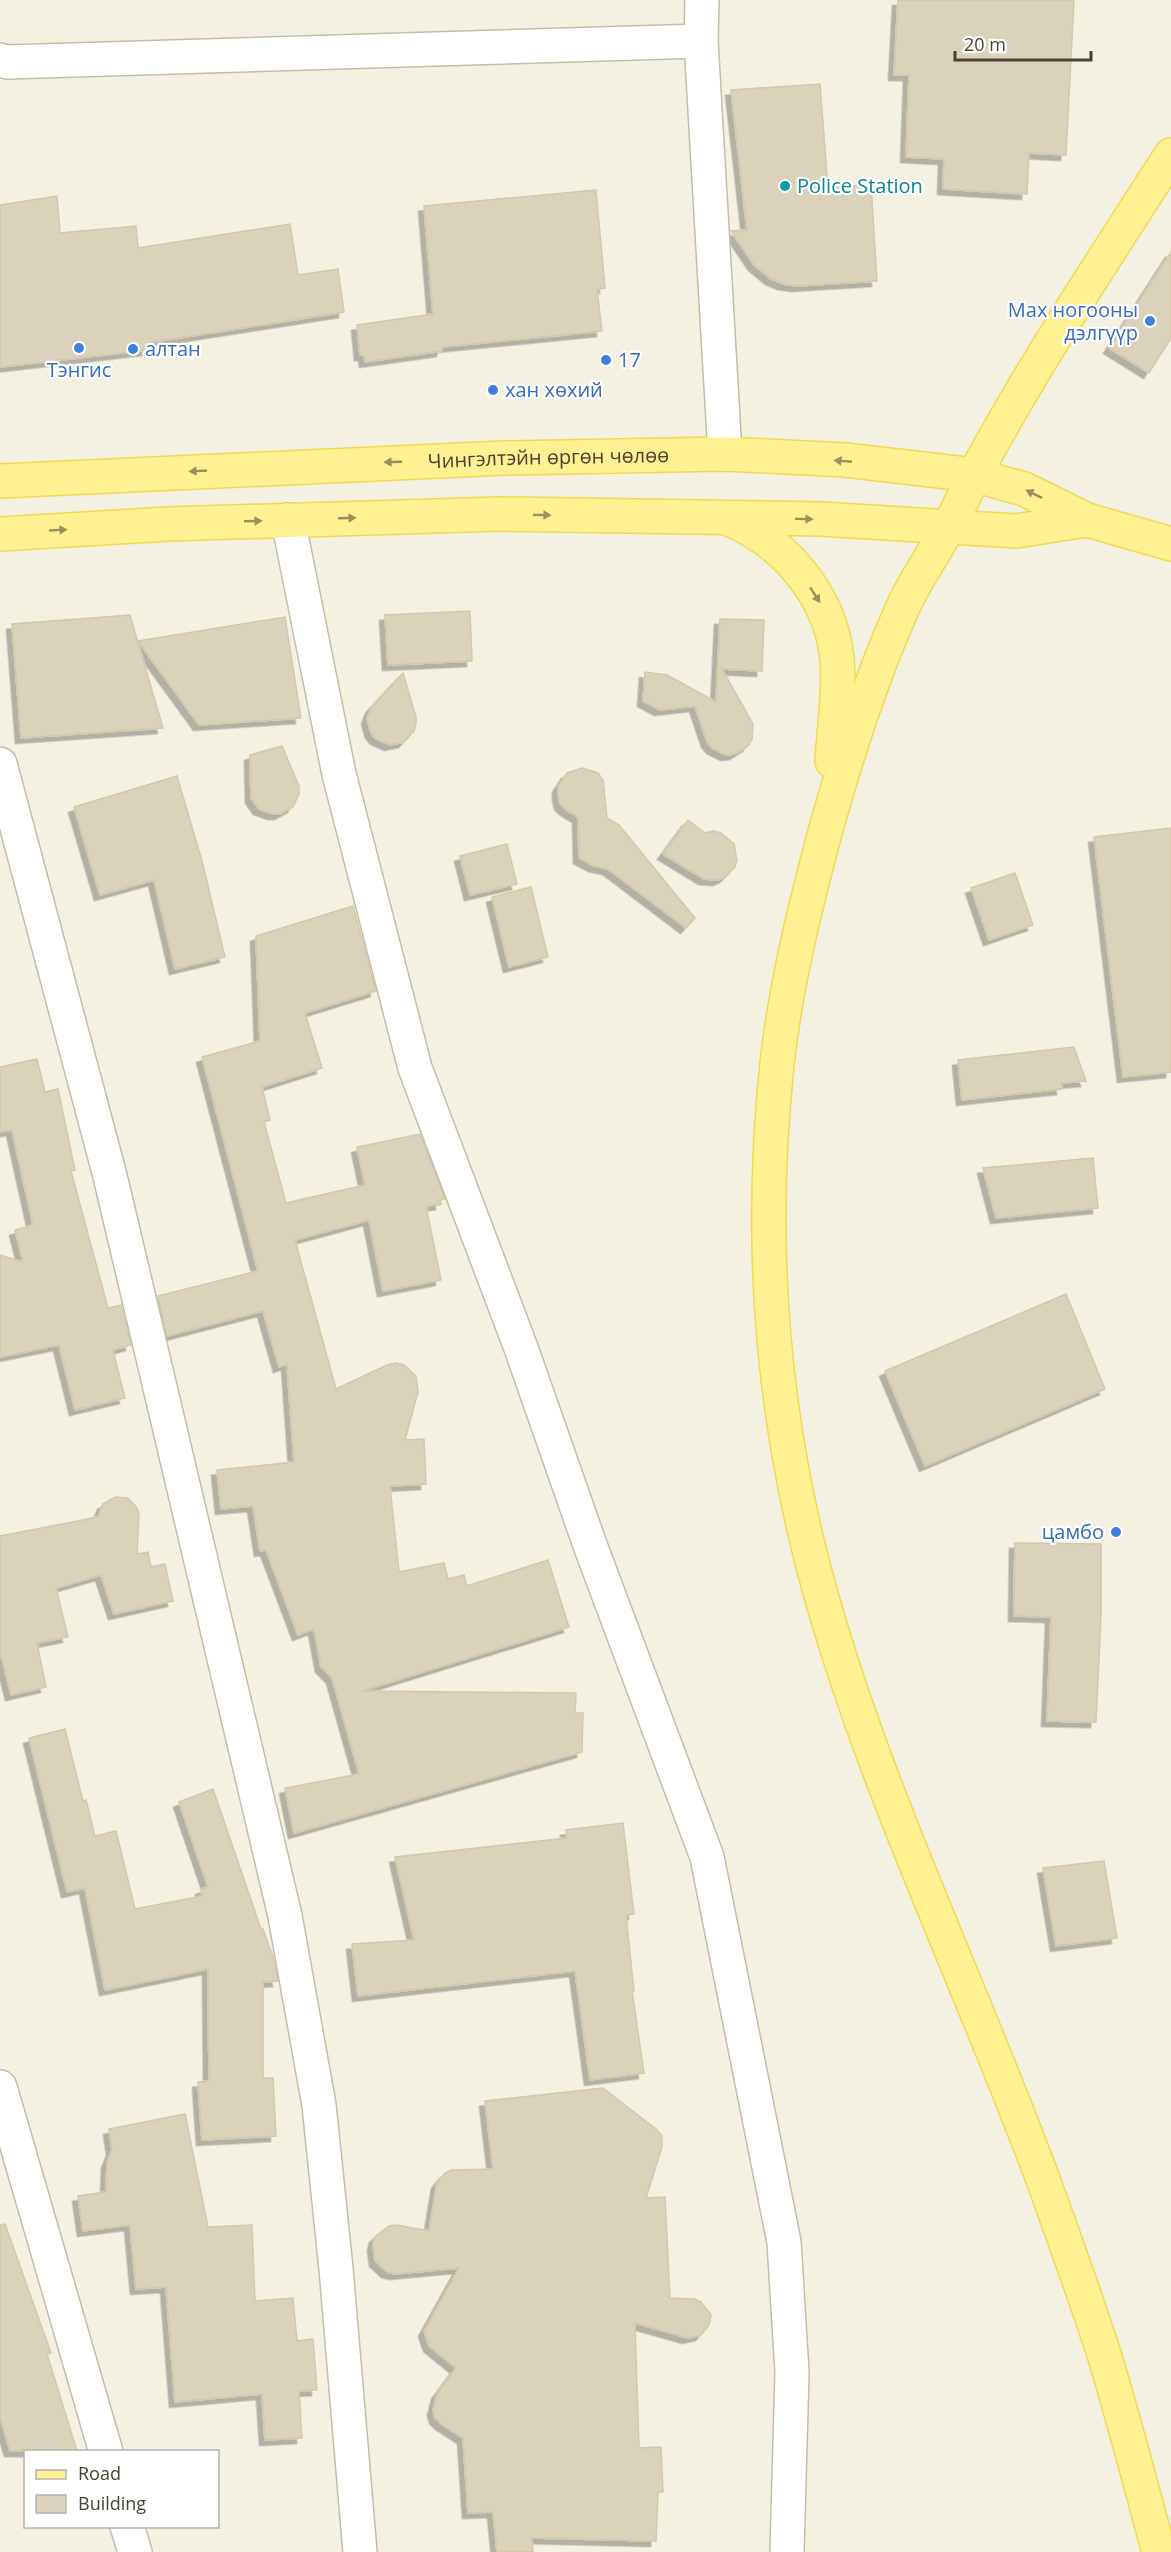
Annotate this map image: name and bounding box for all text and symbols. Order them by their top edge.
scale bar [955,24,1092,62]
text: 20 m [964,32,1006,56]
place label: Police Station [797,172,923,199]
marker: Police Station [778,179,792,193]
place label: Мах ногооны дэлгүүр [1008,296,1138,346]
marker: Мах ногооны дэлгүүр [1143,314,1157,328]
place label: алтан [145,335,201,362]
marker: Тэнгис [72,341,86,355]
marker: алтан [126,342,140,356]
place label: 17 [618,346,641,373]
marker: 17 [599,353,613,367]
place label: Тэнгис [47,356,111,383]
place label: хан хөхий [505,376,603,403]
marker: хан хөхий [486,383,500,397]
street label: Чингэлтэйн өргөн чөлөө [427,441,669,474]
one-way arrow [834,456,853,465]
one-way arrow [384,458,403,467]
one-way arrow [188,467,207,476]
one-way arrow [1026,490,1043,499]
one-way arrow [532,510,551,520]
one-way arrow [337,513,356,523]
one-way arrow [795,514,814,524]
one-way arrow [244,516,263,526]
one-way arrow [49,526,68,535]
one-way arrow [809,587,820,603]
place label: цамбо [1042,1518,1104,1545]
marker: цамбо [1109,1525,1123,1539]
legend [24,2450,219,2528]
text: Road [78,2461,121,2485]
text: Building [78,2491,146,2515]

